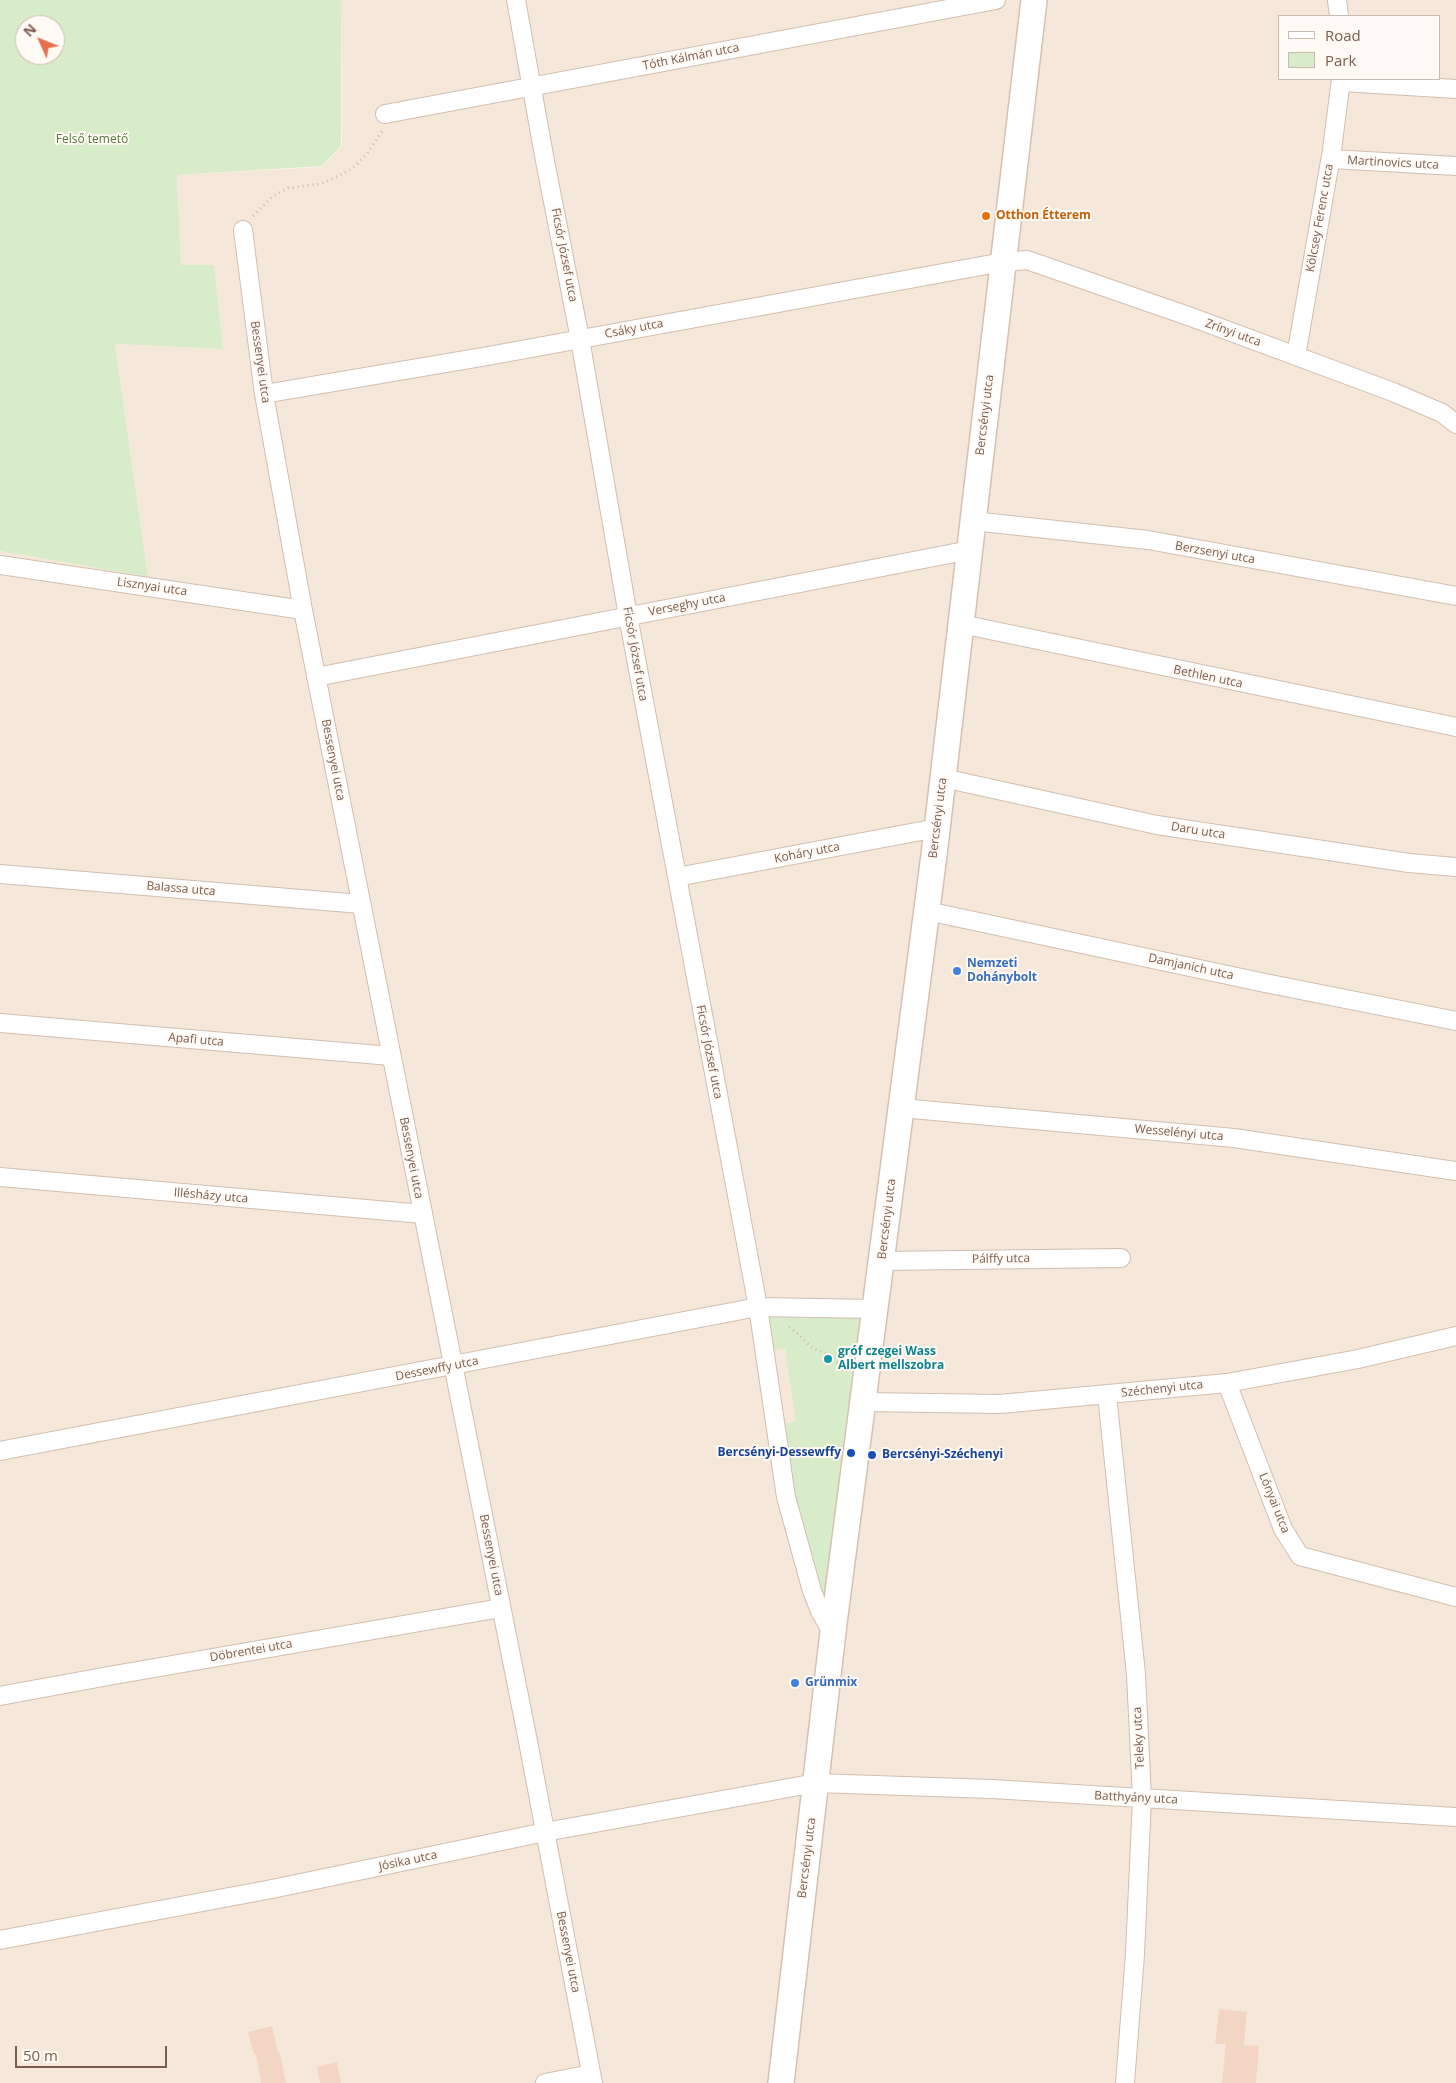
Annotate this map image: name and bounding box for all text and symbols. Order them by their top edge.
north arrow [15,15,65,65]
legend [1278,15,1441,80]
text: N [19,19,40,41]
text: Road [1325,25,1361,45]
street label: Tóth Kálmán utca [642,41,740,73]
text: Park [1325,50,1356,70]
park label: Felső temető [56,133,128,147]
street label: Martinovics utca [1347,153,1439,173]
street label: Kölcsey Ferenc utca [1303,163,1337,273]
street label: Ficsór József utca [548,207,580,303]
place label: Otthon Étterem [996,209,1091,223]
marker: Otthon Étterem [980,210,992,222]
street label: Csáky utca [603,316,665,342]
street label: Zrínyi utca [1203,316,1263,350]
street label: Bessenyei utca [247,320,273,404]
street label: Bercsényi utca [973,374,997,456]
street label: Berzsenyi utca [1174,539,1256,567]
street label: Lisznyai utca [116,575,188,599]
street label: Verseghy utca [647,590,727,620]
street label: Ficsór József utca [620,606,650,702]
street label: Bethlen utca [1172,663,1244,691]
street label: Bessenyei utca [318,718,348,802]
street label: Bercsényi utca [926,777,950,859]
street label: Daru utca [1170,820,1226,842]
street label: Koháry utca [773,840,841,866]
street label: Balassa utca [146,879,216,899]
street label: Damjanich utca [1147,951,1235,983]
place label: Nemzeti Dohánybolt [967,957,1037,985]
marker: Nemzeti Dohánybolt [951,965,963,977]
street label: Ficsór József utca [693,1004,725,1100]
street label: Apafi utca [168,1030,224,1050]
street label: Bessenyei utca [396,1116,426,1200]
street label: Wesselényi utca [1134,1122,1224,1144]
street label: Bercsényi utca [875,1178,899,1260]
street label: Illésházy utca [173,1186,249,1206]
street label: Pálffy utca [972,1251,1030,1267]
place label: gróf czegei Wass Albert mellszobra [838,1345,944,1373]
marker: gróf czegei Wass Albert mellszobra [822,1353,834,1365]
street label: Dessewffy utca [394,1354,480,1384]
street label: Széchenyi utca [1120,1378,1204,1400]
place label: Bercsényi-Dessewffy [718,1446,841,1460]
marker: Bercsényi-Dessewffy [845,1447,857,1459]
place label: Bercsényi-Széchenyi [882,1448,1003,1462]
marker: Bercsényi-Széchenyi [866,1449,878,1461]
street label: Lónyai utca [1255,1471,1293,1535]
street label: Bessenyei utca [476,1513,506,1597]
street label: Döbrentei utca [209,1637,293,1665]
place label: Grünmix [805,1676,857,1690]
marker: Grünmix [789,1677,801,1689]
street label: Teleky utca [1130,1706,1148,1770]
street label: Batthyány utca [1094,1789,1178,1807]
street label: Bercsényi utca [795,1817,819,1899]
street label: Jósika utca [377,1848,439,1874]
street label: Bessenyei utca [553,1910,583,1994]
scale bar [18,2036,170,2068]
text: 50 m [23,2045,58,2065]

